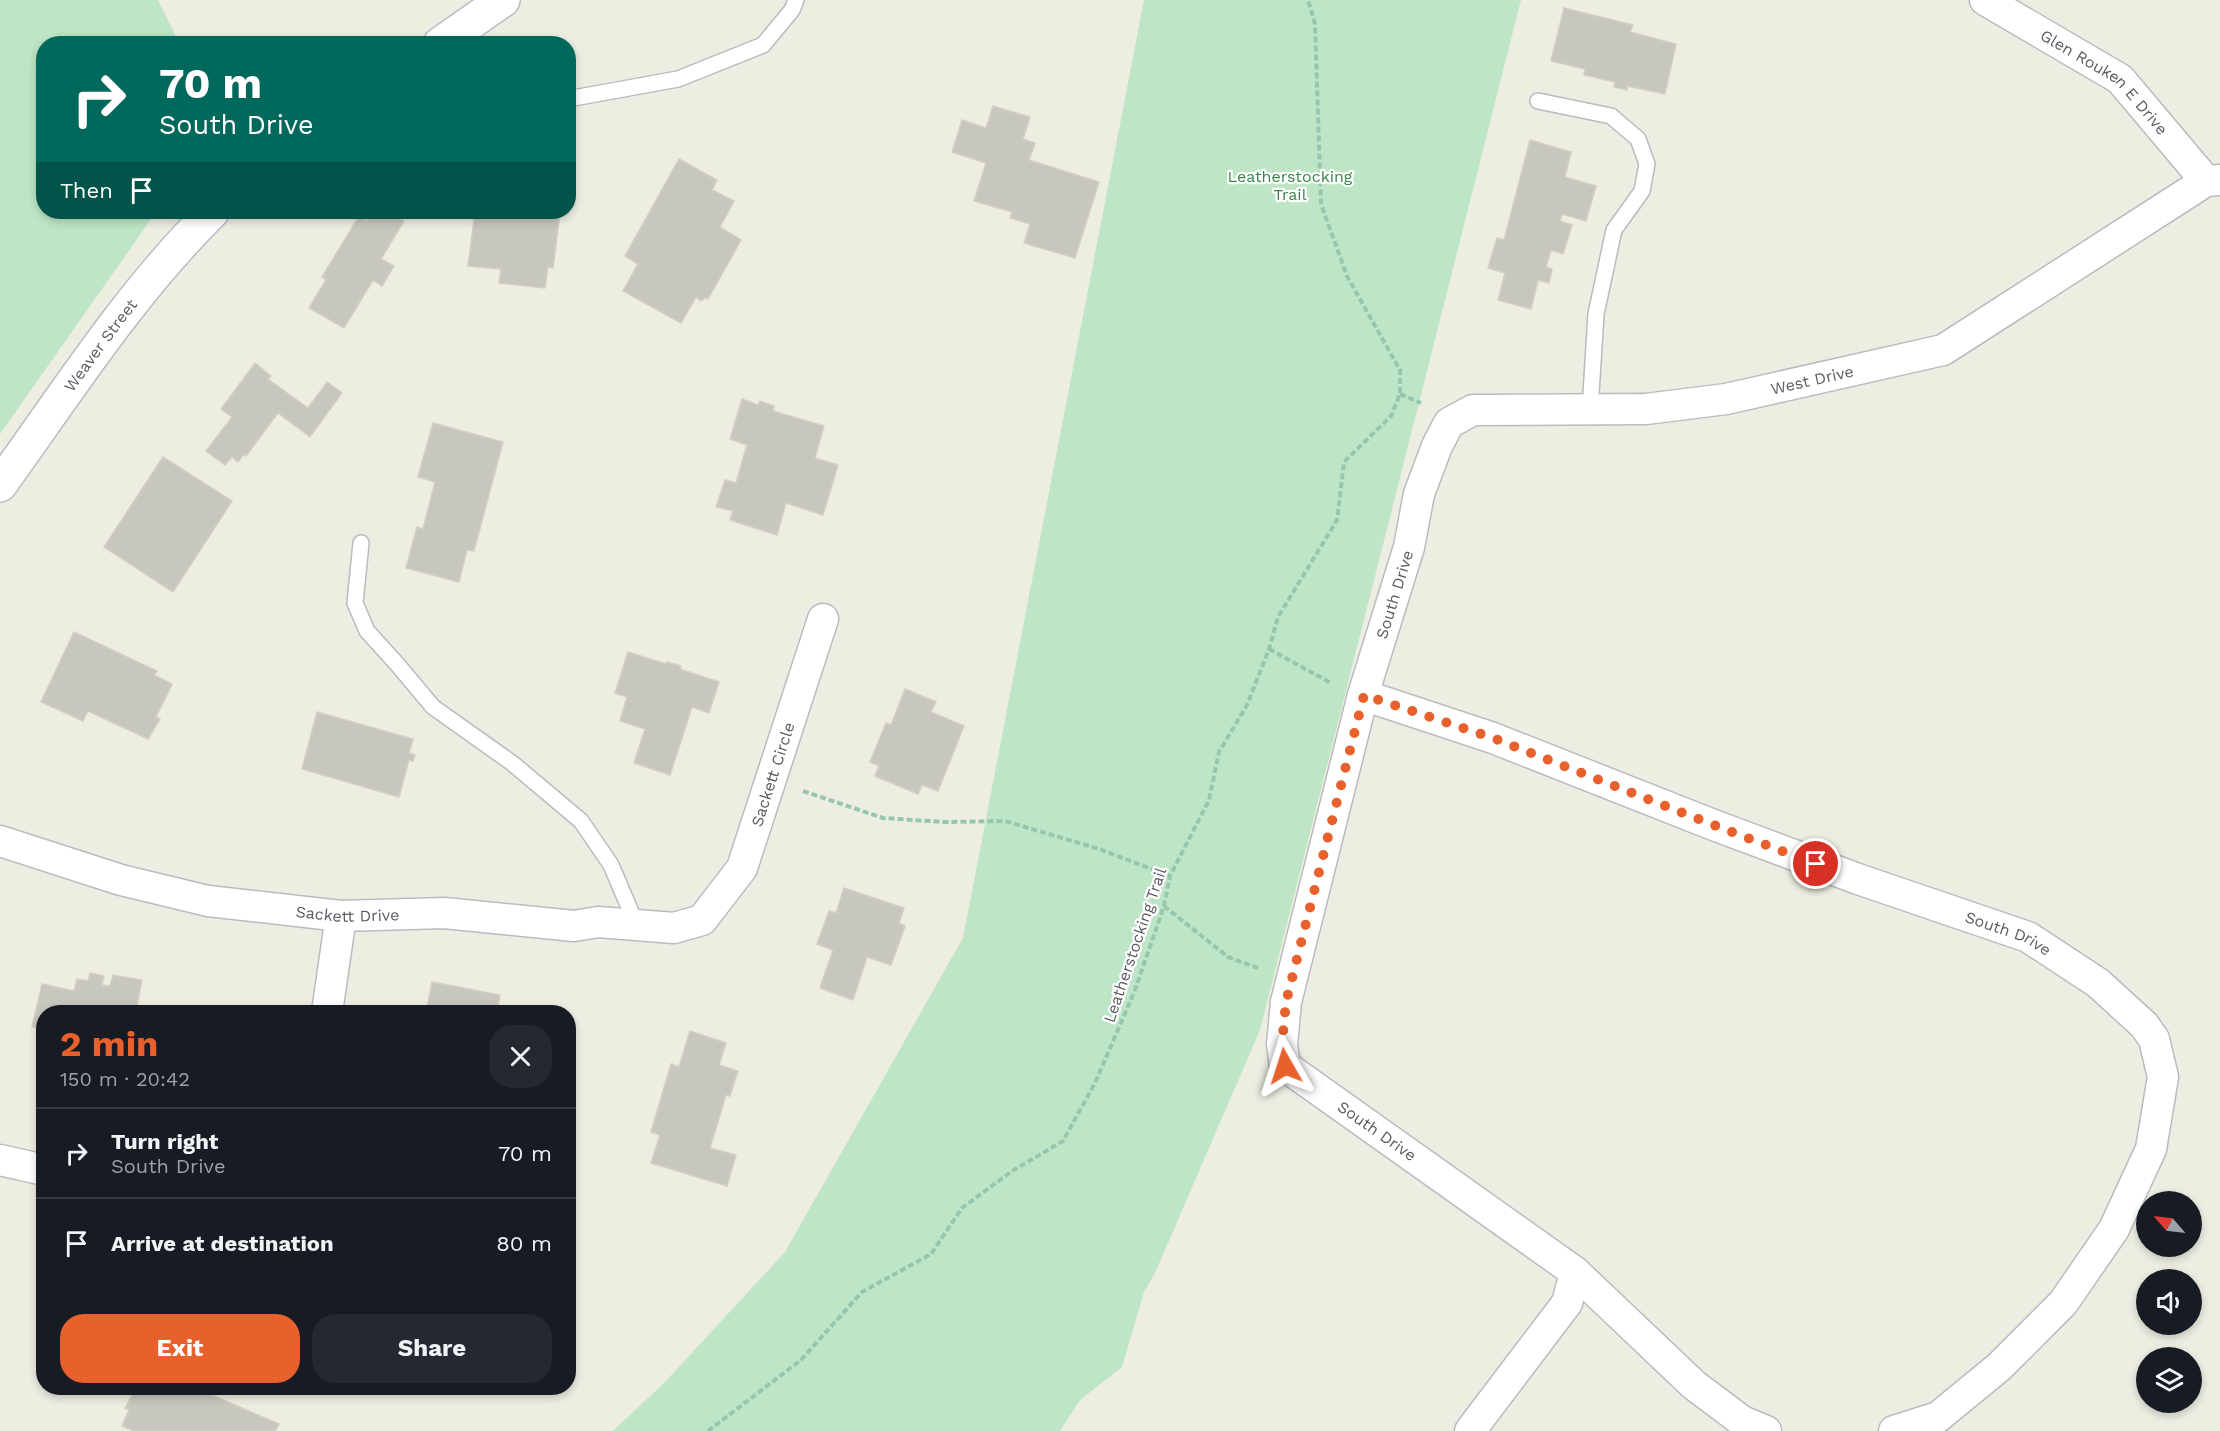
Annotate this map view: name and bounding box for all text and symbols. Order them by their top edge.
street label: Glen Rouken E Drive [2037,25,2172,138]
text: 70 m [159,59,262,108]
icon: right [60,60,138,138]
text: South Drive [159,109,314,141]
park label: Leatherstocking Trail [1228,167,1353,204]
icon: arrive [125,174,158,207]
text: Then [60,178,113,203]
street label: Weaver Street [60,295,141,395]
street label: West Drive [1769,361,1855,398]
street label: South Drive [1372,548,1417,641]
street label: Sackett Circle [747,720,798,829]
pin [1790,838,1841,889]
icon: arrive [1799,847,1832,880]
street label: Leatherstocking Trail [1100,865,1171,1025]
street label: Sackett Drive [295,901,400,926]
street label: South Drive [1963,907,2055,959]
text: 2 min [60,1023,158,1065]
button: close [489,1025,552,1088]
position arrow [1253,1034,1317,1098]
text: 150 m · 20:42 [60,1067,190,1091]
street label: South Drive [1334,1097,1420,1165]
text: Turn right [111,1129,218,1154]
icon: right [60,1137,93,1170]
text: 70 m [498,1141,552,1166]
text: South Drive [111,1154,225,1178]
north arrow [2136,1191,2202,1257]
map controls [2136,1191,2202,1413]
icon: arrive [60,1227,93,1260]
text: Arrive at destination [111,1231,334,1256]
text: 80 m [496,1231,552,1256]
button: sound [2136,1269,2202,1335]
button: Exit [60,1314,300,1383]
button: Share [312,1314,552,1383]
button: layers [2136,1347,2202,1413]

